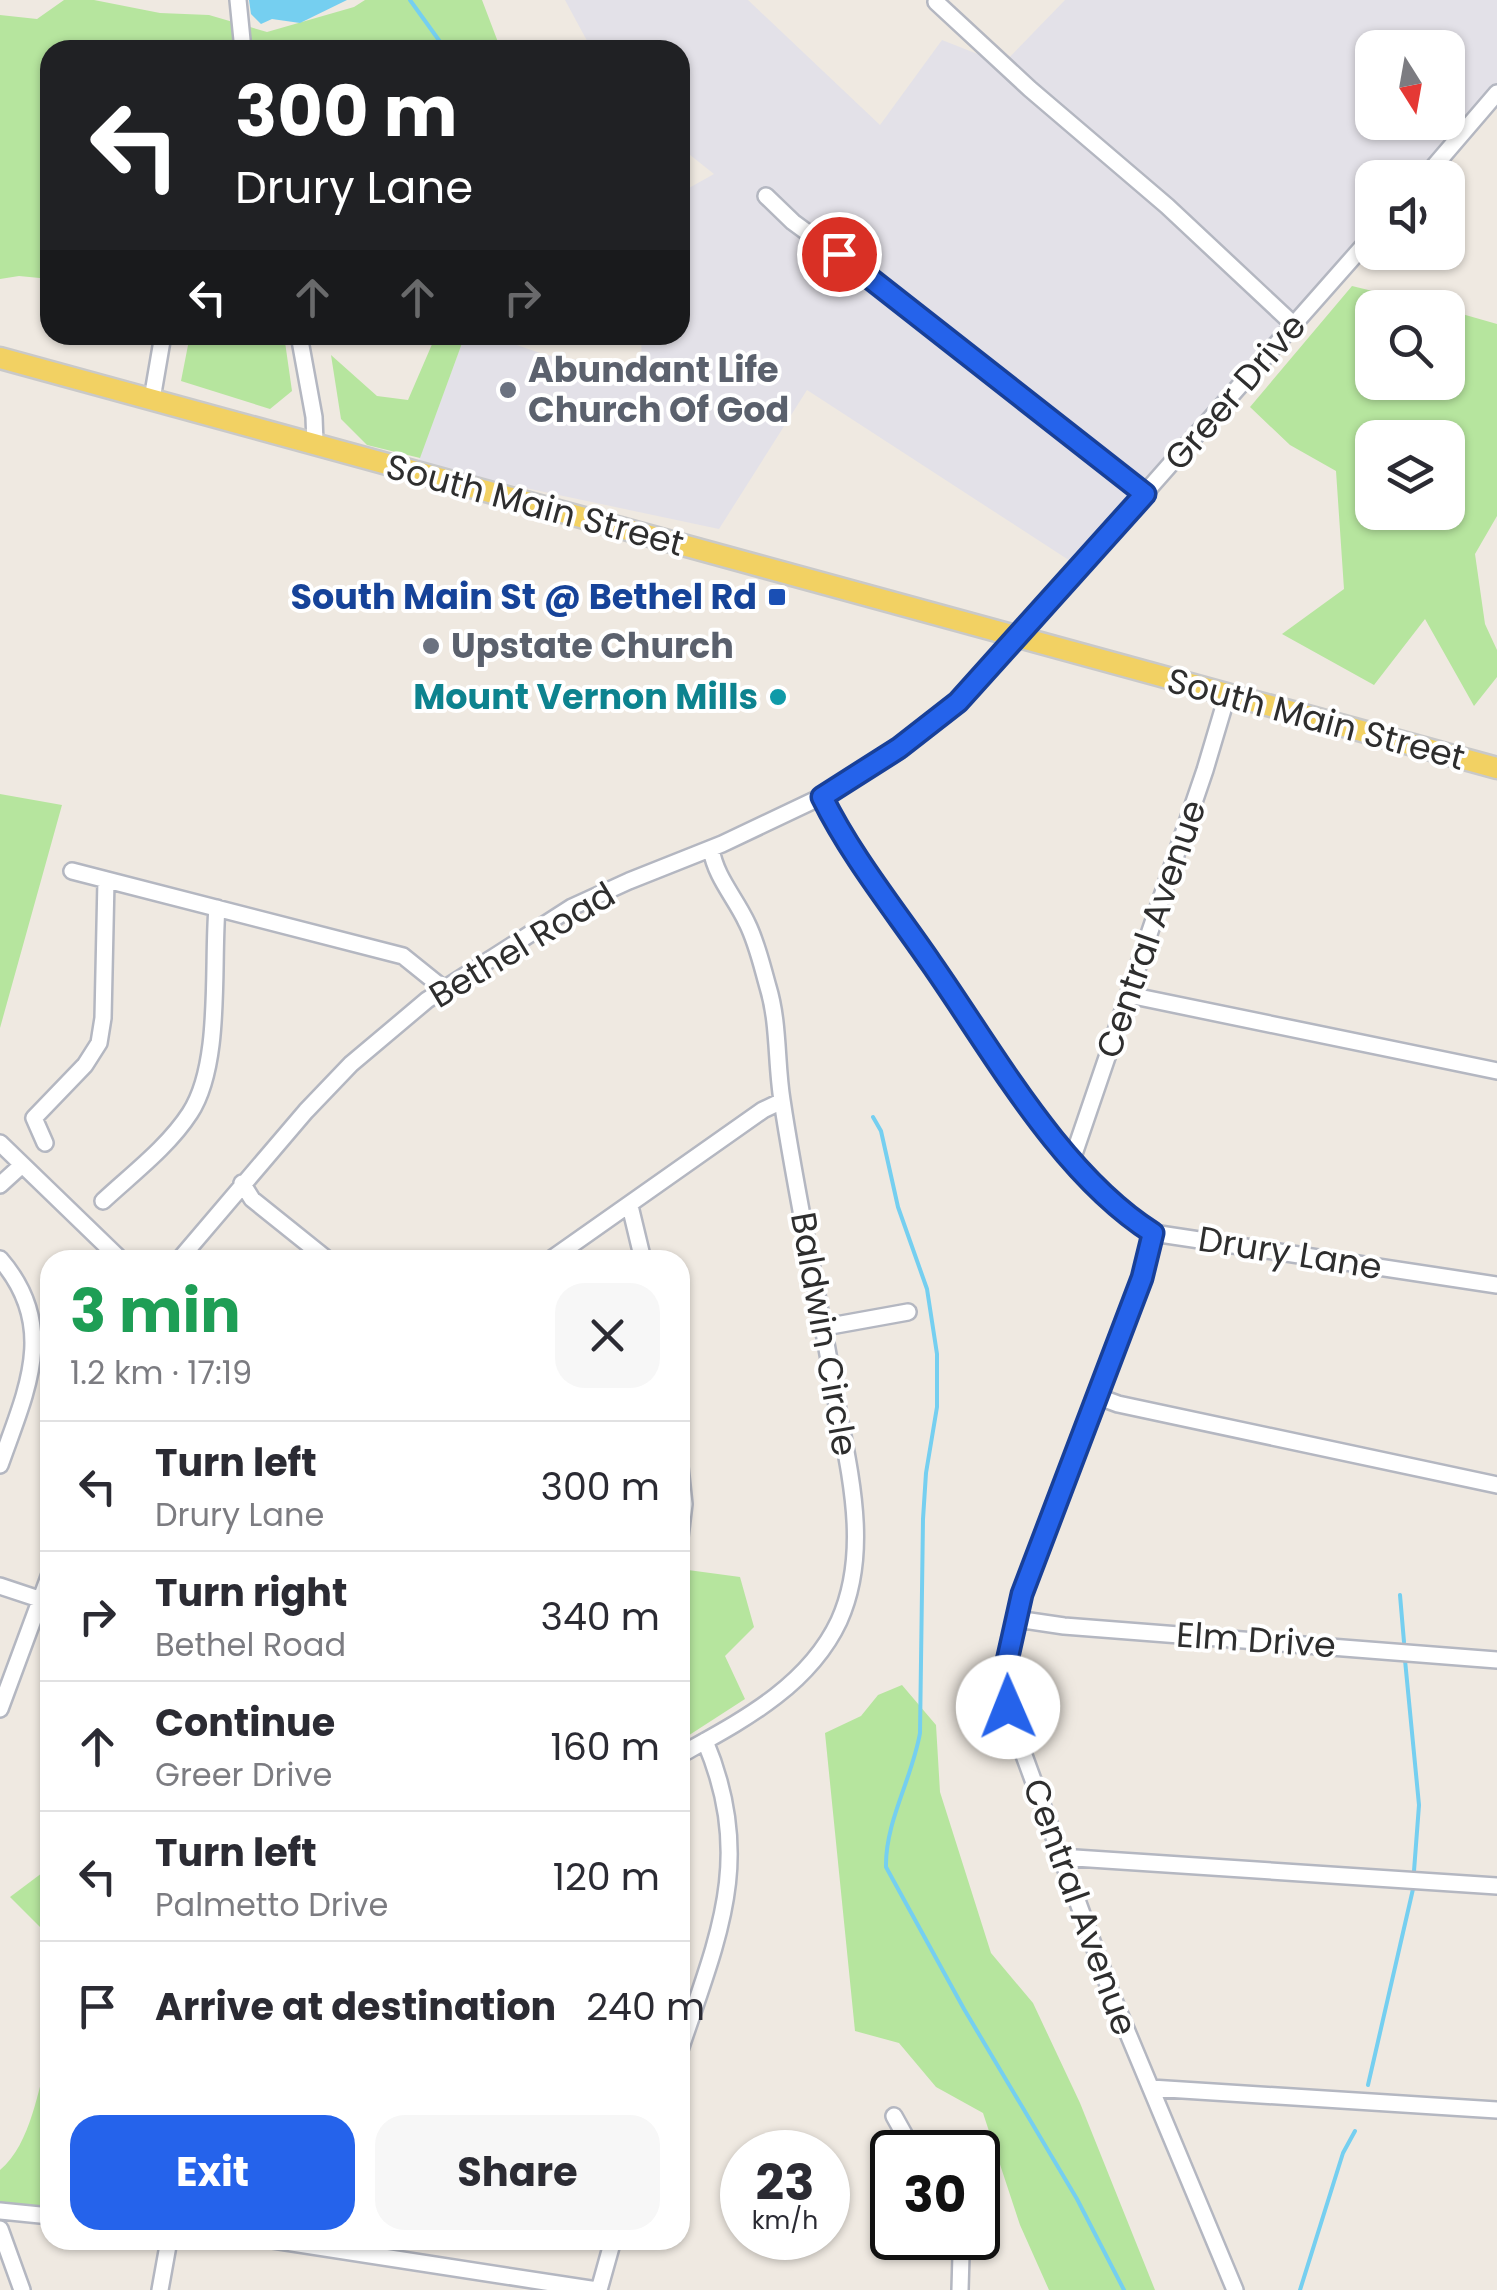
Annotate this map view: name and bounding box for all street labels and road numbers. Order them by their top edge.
street label: Greer Drive [1153,302,1317,481]
street label: South Main Street [381,441,689,568]
street label: South Main Street [1162,655,1470,782]
street label: Central Avenue [1083,793,1218,1064]
street label: Bethel Road [420,870,624,1019]
street label: Baldwin Circle [779,1208,870,1460]
street label: Drury Lane [1195,1214,1385,1291]
street label: Elm Drive [1175,1609,1337,1670]
street label: Central Avenue [1011,1772,1150,2042]

